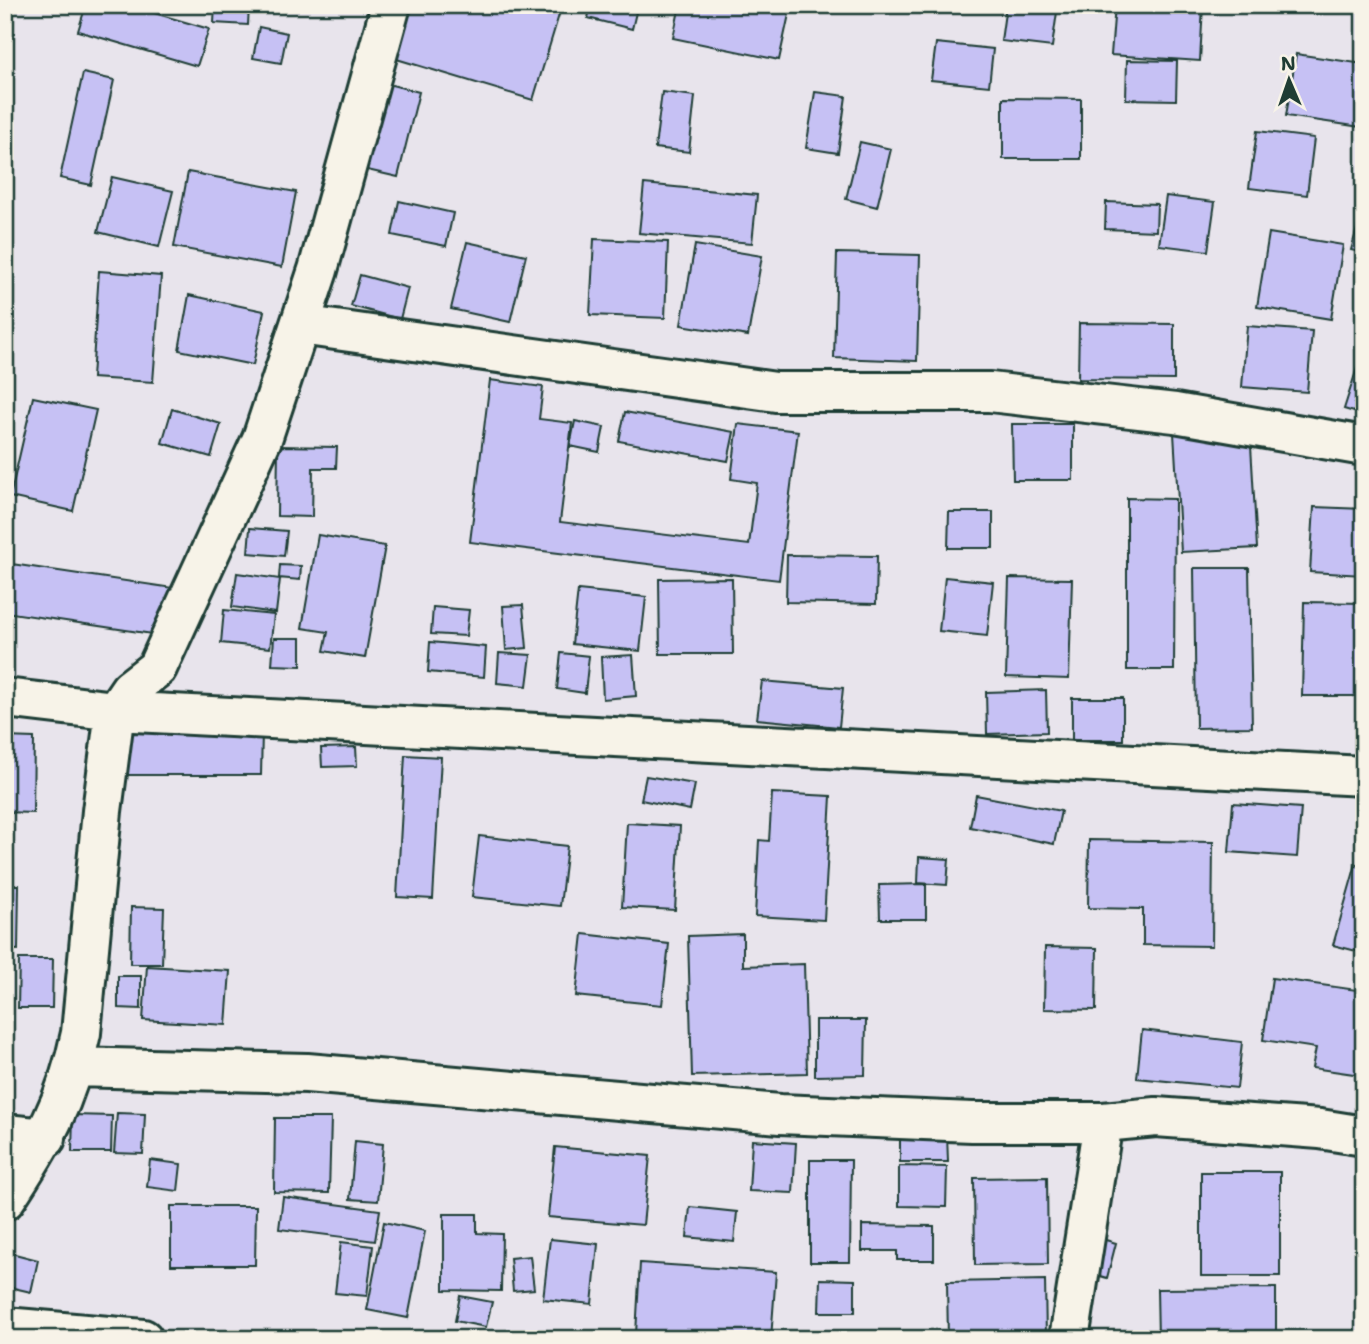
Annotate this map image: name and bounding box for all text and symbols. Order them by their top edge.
north arrow [1254,46,1324,116]
text: N [1280,51,1296,76]

